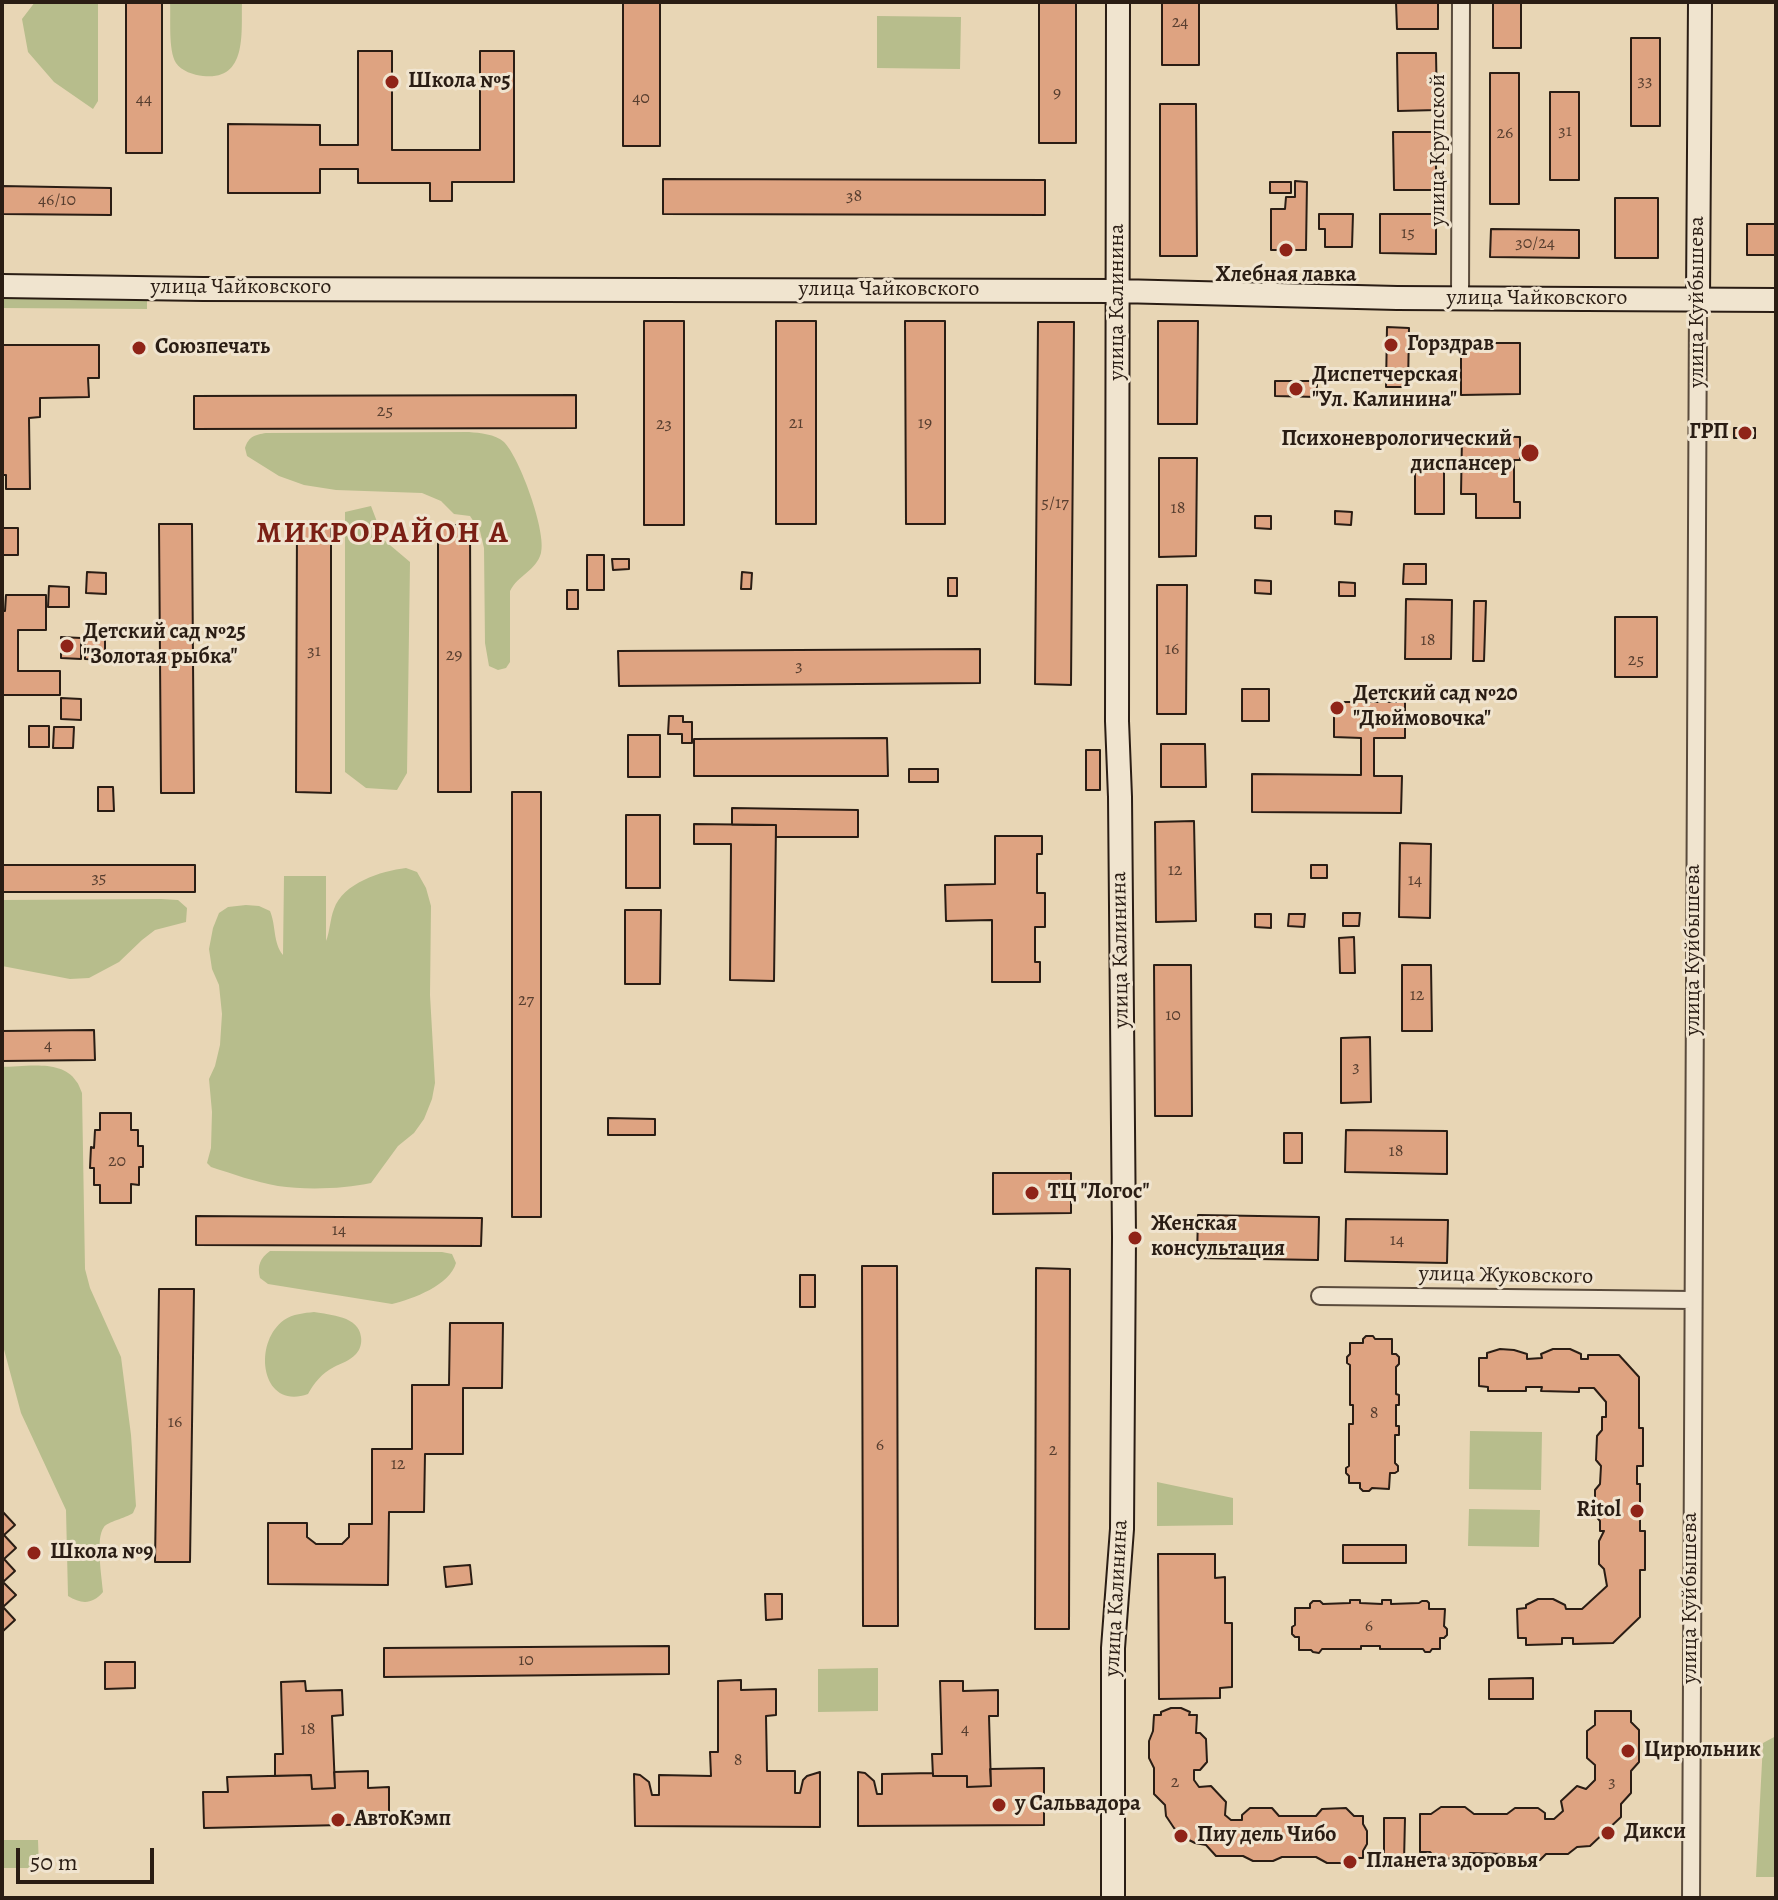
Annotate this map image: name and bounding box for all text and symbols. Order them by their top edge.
house number: 24 [1172,12,1188,34]
place label: Школа №5 [408,69,511,95]
house number: 33 [1638,71,1652,93]
marker: Школа №5 [383,73,401,91]
street label: улица Крупской [1426,74,1452,226]
house number: 9 [1053,83,1061,105]
house number: 40 [632,88,650,110]
house number: 44 [136,89,152,111]
house number: 31 [1558,121,1572,143]
house number: 26 [1497,123,1513,145]
house number: 38 [846,186,862,208]
house number: 46/10 [38,190,76,212]
street label: улица Куйбышева [1685,216,1711,388]
house number: 15 [1401,223,1415,245]
street label: улица Калинина [1105,224,1131,380]
house number: 30/24 [1515,233,1555,255]
marker: Хлебная лавка [1277,241,1295,259]
place label: Хлебная лавка [1216,263,1356,289]
street label: улица Чайковского [151,275,331,301]
street label: улица Чайковского [799,277,979,303]
street label: улица Чайковского [1447,286,1627,312]
place label: Горздрав [1407,332,1494,358]
place label: Союзпечать [155,335,270,361]
marker: Горздрав [1382,336,1400,354]
marker: Союзпечать [130,339,148,357]
place label: Диспетчерская "Ул. Калинина" [1312,363,1458,414]
marker: Диспетчерская "Ул. Калинина" [1287,380,1305,398]
house number: 25 [377,401,393,423]
house number: 21 [789,413,803,435]
house number: 19 [918,413,932,435]
house number: 23 [656,414,672,436]
place label: ГРП [1689,420,1729,446]
marker: ГРП [1736,424,1754,442]
place label: Психоневрологический диспансер [1281,427,1512,478]
marker: Психоневрологический диспансер [1519,442,1541,464]
house number: 5/17 [1041,493,1069,515]
house number: 18 [1171,498,1185,520]
district label: МИКРОРАЙОН А [256,517,510,553]
place label: Детский сад №25 "Золотая рыбка" [83,620,246,672]
house number: 18 [1421,630,1435,652]
marker: Детский сад №25 "Золотая рыбка" [58,637,76,655]
house number: 16 [1165,639,1179,661]
house number: 31 [307,641,321,663]
house number: 29 [446,645,462,667]
house number: 25 [1628,650,1644,672]
house number: 3 [795,656,803,678]
place label: Детский сад №20 "Дюймовочка" [1353,682,1518,734]
marker: Детский сад №20 "Дюймовочка" [1328,699,1346,717]
house number: 12 [1168,860,1182,882]
street label: улица Куйбышева [1681,864,1707,1036]
house number: 35 [91,868,107,890]
house number: 14 [1408,870,1422,892]
street label: улица Калинина [1106,871,1136,1029]
house number: 12 [1410,985,1424,1007]
house number: 27 [518,990,534,1012]
house number: 10 [1165,1005,1181,1027]
house number: 4 [44,1035,52,1057]
house number: 3 [1352,1057,1360,1079]
house number: 18 [1389,1141,1403,1163]
house number: 20 [108,1151,126,1173]
place label: ТЦ "Логос" [1048,1180,1149,1206]
marker: ТЦ "Логос" [1023,1184,1041,1202]
place label: Женская консультация [1151,1212,1285,1264]
house number: 14 [332,1220,346,1242]
marker: Женская консультация [1126,1229,1144,1247]
house number: 14 [1390,1230,1404,1252]
street label: улица Жуковского [1419,1261,1593,1291]
house number: 8 [1370,1403,1378,1425]
house number: 16 [168,1412,182,1434]
house number: 6 [876,1435,884,1457]
house number: 2 [1049,1440,1057,1462]
house number: 12 [391,1454,405,1476]
place label: Ritol [1576,1498,1621,1524]
marker: Ritol [1628,1502,1646,1520]
street label: улица Куйбышева [1678,1512,1704,1684]
street label: улица Калинина [1100,1519,1134,1677]
place label: Школа №9 [50,1540,153,1566]
marker: Школа №9 [25,1544,43,1562]
house number: 6 [1365,1616,1373,1638]
house number: 10 [518,1650,534,1672]
house number: 18 [301,1719,315,1741]
house number: 4 [961,1719,969,1741]
place label: Цирюльник [1644,1738,1761,1764]
marker: Цирюльник [1619,1742,1637,1760]
house number: 8 [734,1750,742,1772]
house number: 2 [1171,1772,1179,1794]
house number: 3 [1608,1772,1616,1794]
place label: у Сальвадора [1015,1792,1141,1818]
marker: у Сальвадора [990,1796,1008,1814]
place label: АвтоКэмп [354,1807,451,1833]
marker: АвтоКэмп [329,1811,347,1829]
place label: Дикси [1624,1820,1686,1846]
place label: Пиу дель Чибо [1197,1823,1336,1849]
marker: Дикси [1599,1824,1617,1842]
marker: Пиу дель Чибо [1172,1827,1190,1845]
scale bar [20,1832,158,1882]
text: 50 m [30,1846,78,1878]
place label: Планета здоровья [1366,1849,1538,1875]
marker: Планета здоровья [1341,1853,1359,1871]

